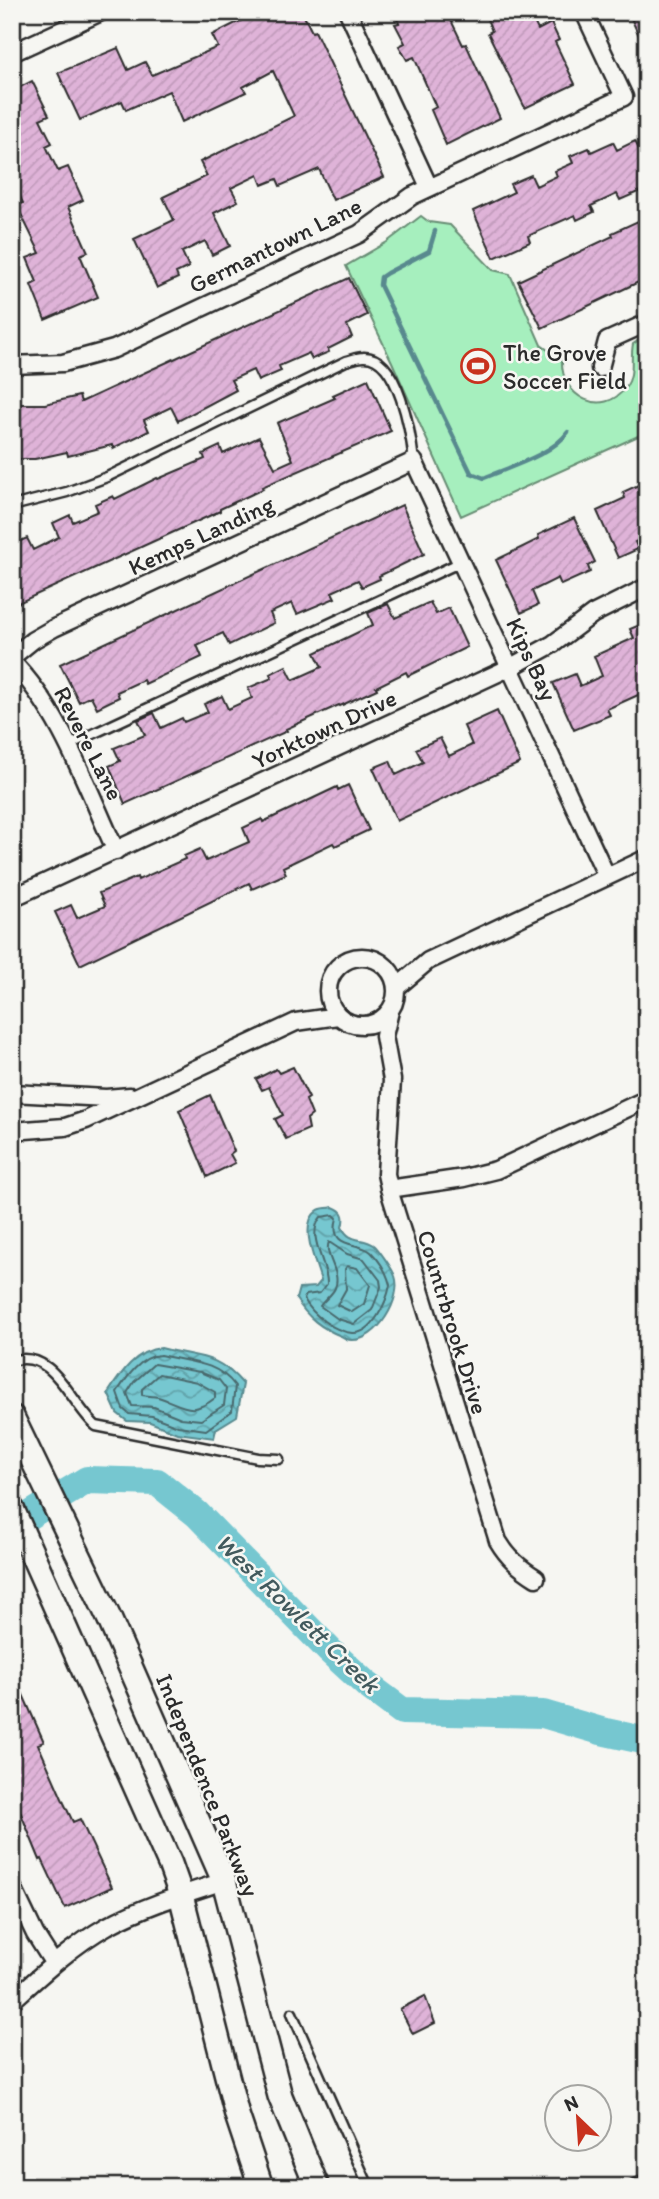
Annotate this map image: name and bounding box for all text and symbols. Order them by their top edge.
street label: Germantown Lane [184,191,366,299]
place label: The Grove Soccer Field [503,338,627,395]
sports icon: The Grove Soccer Field [459,347,497,385]
street label: Kemps Landing [124,488,279,581]
street label: Kips Bay [500,613,564,706]
street label: Revere Lane [48,681,130,805]
street label: Yorktown Drive [247,683,401,775]
street label: Countrbrook Drive [411,1226,495,1418]
water label: West Rowlett Creek [209,1526,388,1701]
street label: Independence Parkway [150,1669,266,1901]
north arrow [544,2084,614,2154]
text: N [560,2090,582,2116]

